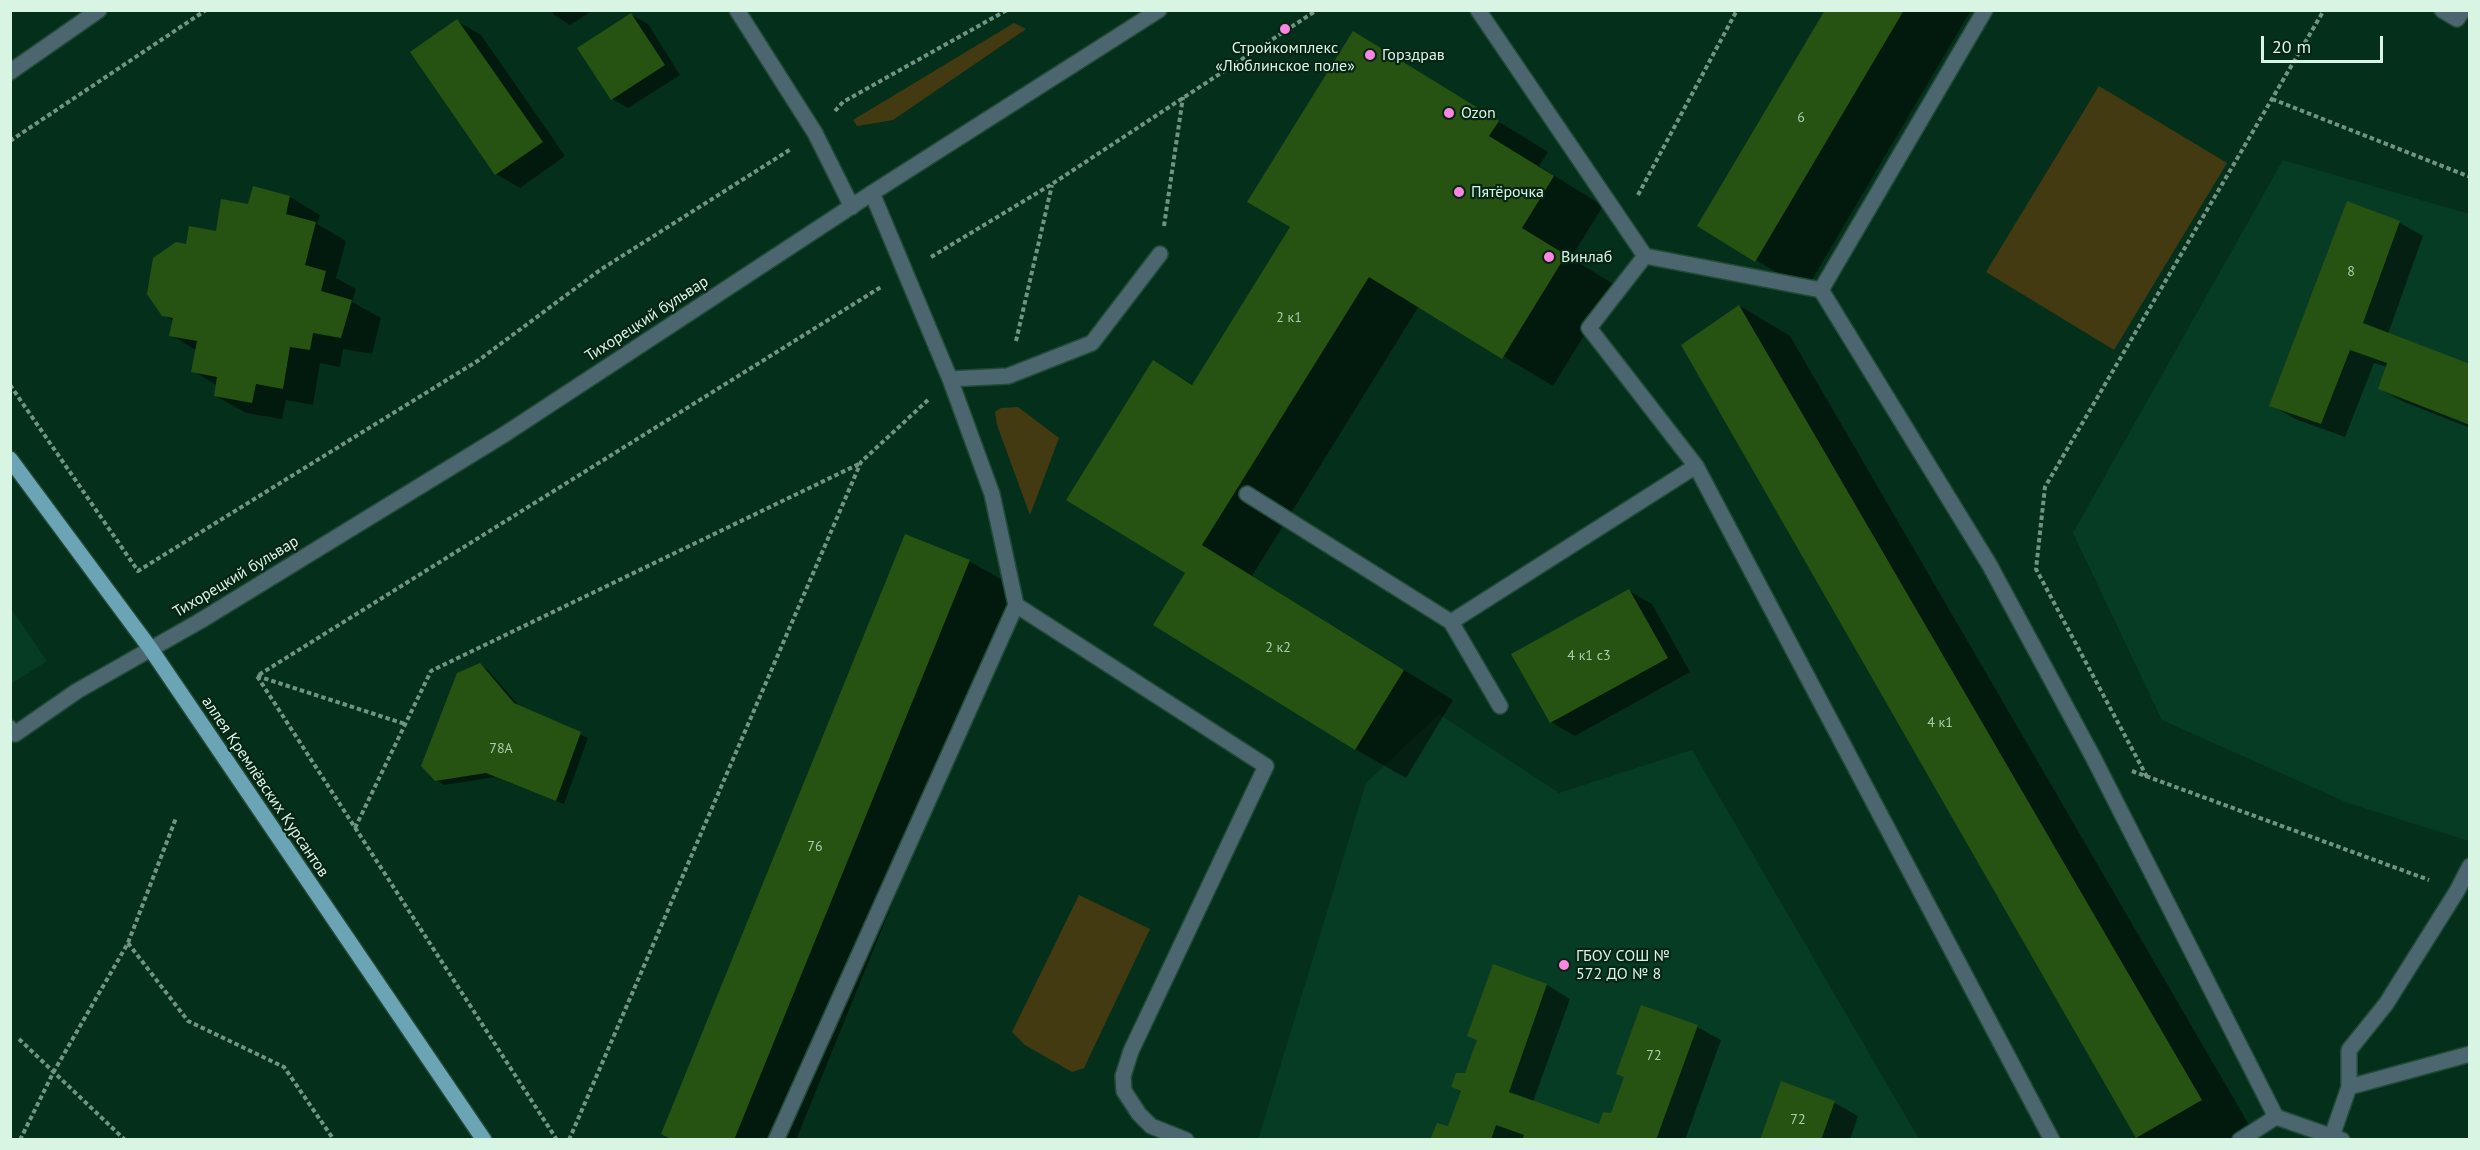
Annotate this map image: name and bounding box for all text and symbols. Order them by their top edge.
marker: Стройкомплекс «Люблинское поле» [1278,22,1292,36]
scale bar [2264,24,2386,62]
text: 20 m [2272,35,2311,58]
place label: Стройкомплекс «Люблинское поле» [1215,38,1355,76]
place label: Горздрав [1382,45,1445,65]
marker: Горздрав [1363,48,1377,62]
place label: Ozon [1461,103,1496,123]
marker: Ozon [1442,106,1456,120]
house number: 6 [1797,110,1805,126]
place label: Пятёрочка [1471,182,1544,202]
marker: Пятёрочка [1452,185,1466,199]
place label: Винлаб [1561,247,1612,267]
marker: Винлаб [1542,250,1556,264]
house number: 8 [2347,264,2355,280]
street label: Тихорецкий бульвар [582,272,712,366]
house number: 2 к1 [1276,310,1302,326]
street label: Тихорецкий бульвар [170,532,302,622]
house number: 2 к2 [1265,640,1291,656]
house number: 4 к1 с3 [1567,648,1611,664]
street label: аллея Кремлёвских Курсантов [197,693,333,881]
house number: 4 к1 [1927,715,1953,731]
house number: 78А [489,741,513,757]
house number: 76 [807,839,823,855]
place label: ГБОУ СОШ № 572 ДО № 8 [1576,946,1670,984]
marker: ГБОУ СОШ № 572 ДО № 8 [1557,958,1571,972]
house number: 72 [1646,1048,1662,1064]
house number: 72 [1790,1112,1806,1128]

